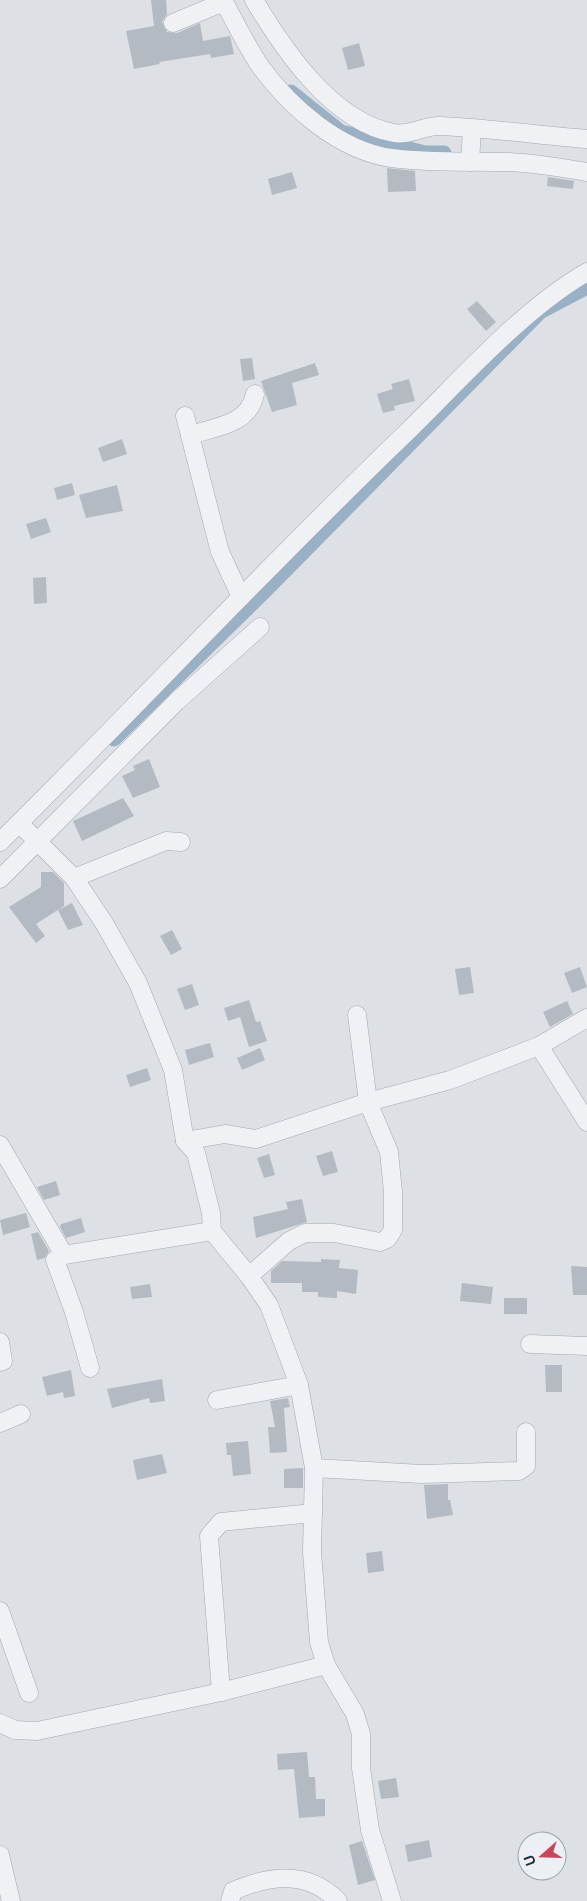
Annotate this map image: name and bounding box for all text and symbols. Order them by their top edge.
north arrow [517,1831,567,1881]
text: U [520,1853,539,1868]

